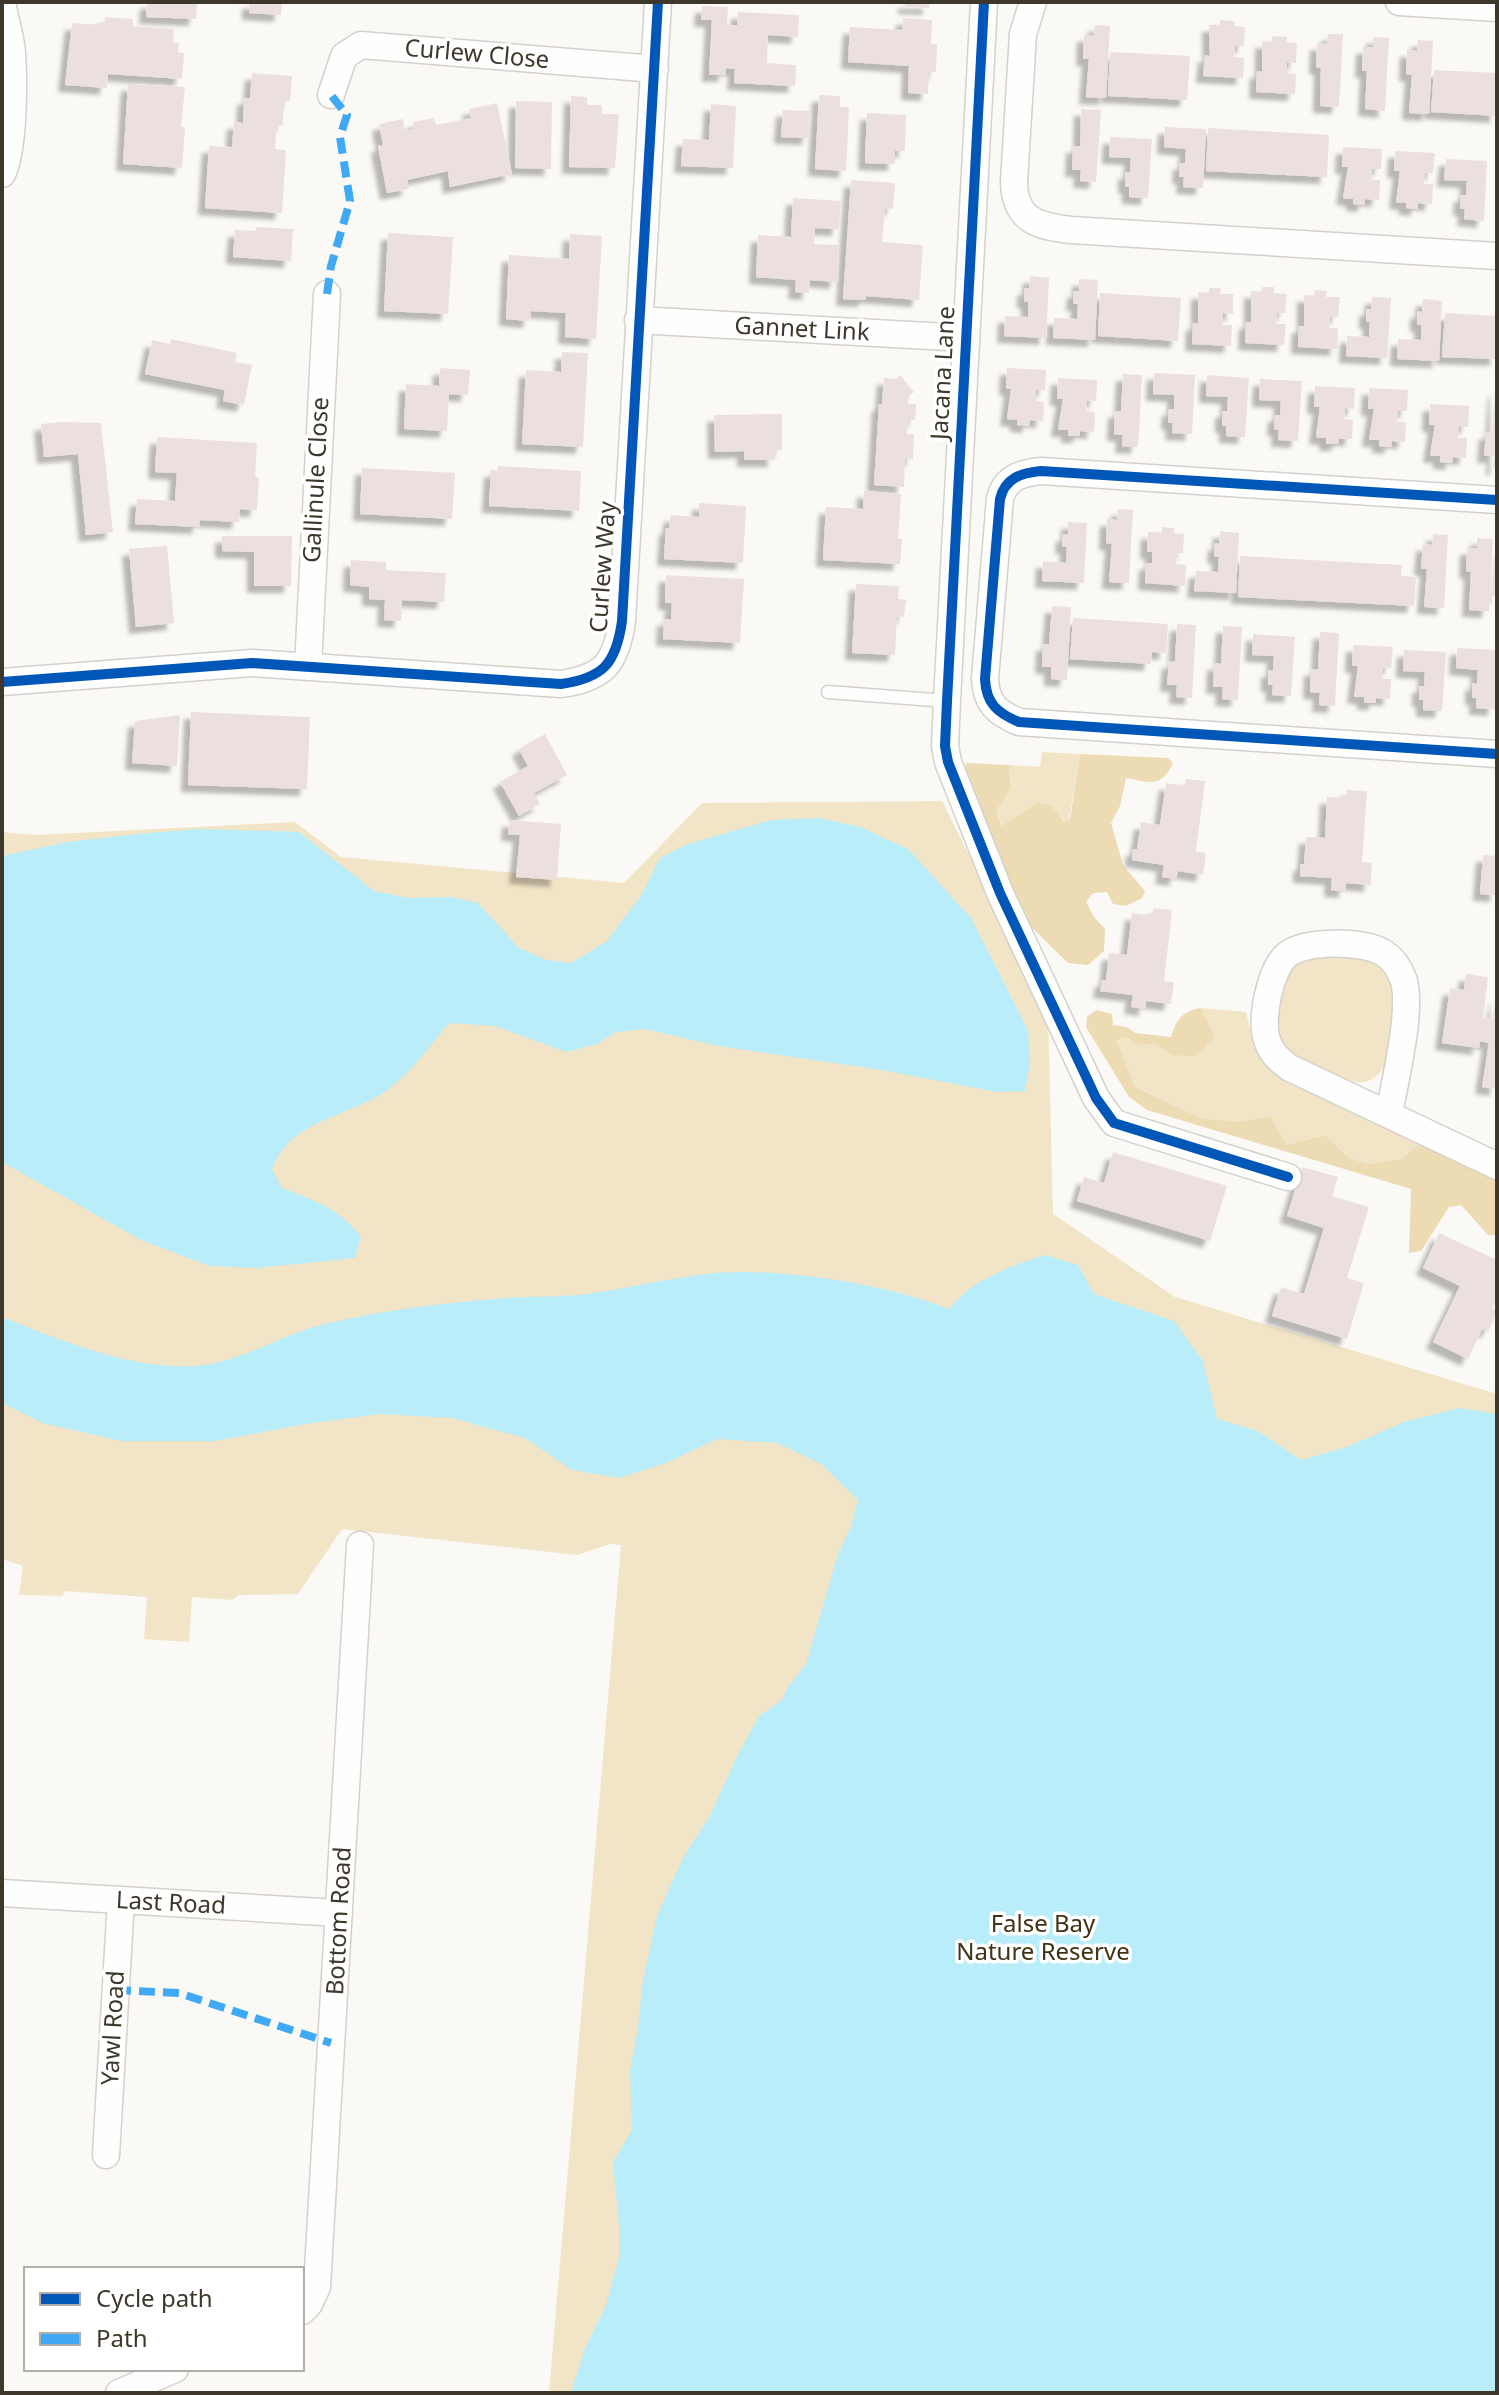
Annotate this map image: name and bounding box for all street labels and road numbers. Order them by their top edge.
street label: Curlew Close [403,30,551,75]
street label: Jacana Lane [921,305,961,443]
street label: Gannet Link [734,307,871,348]
street label: Gallinule Close [294,396,335,564]
street label: Curlew Way [580,499,623,634]
street label: Bottom Road [317,1846,358,1996]
street label: Last Road [115,1882,227,1921]
street label: Yawl Road [92,1970,131,2086]

